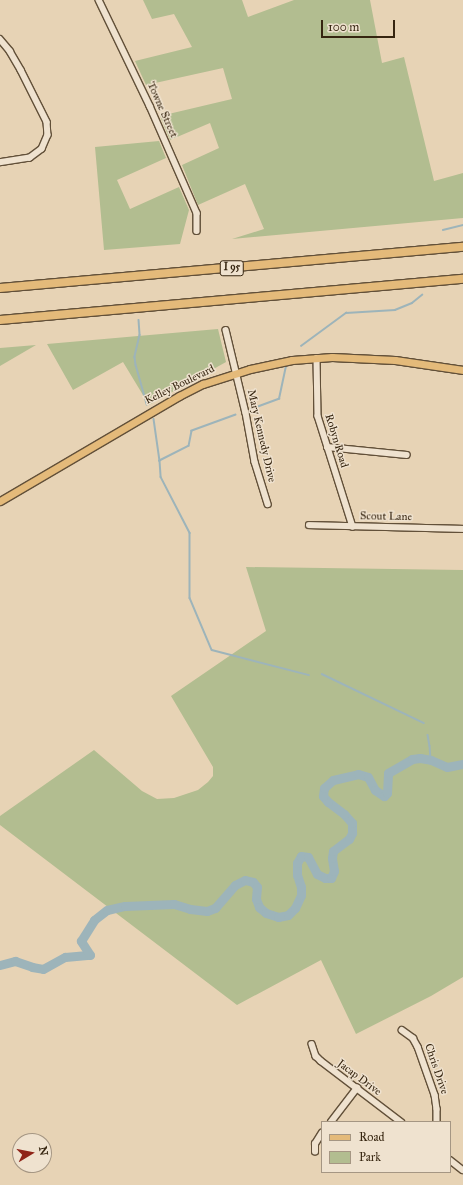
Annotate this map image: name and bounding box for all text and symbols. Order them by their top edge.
scale bar [323,12,397,38]
text: 100 m [328,20,359,34]
street label: Towne Street [144,80,180,140]
road number: I 95 [219,260,245,276]
street label: Kelley Boulevard [143,362,217,408]
street label: Mary Kennedy Drive [244,388,278,484]
street label: Robyn Road [322,413,350,469]
street label: Scout Lane [360,510,412,524]
street label: Chris Drive [421,1042,451,1096]
street label: Jacap Drive [334,1057,384,1099]
legend [321,1121,451,1173]
text: Road [359,1130,385,1144]
north arrow [12,1133,52,1173]
text: N [36,1145,51,1157]
text: Park [359,1150,381,1164]

